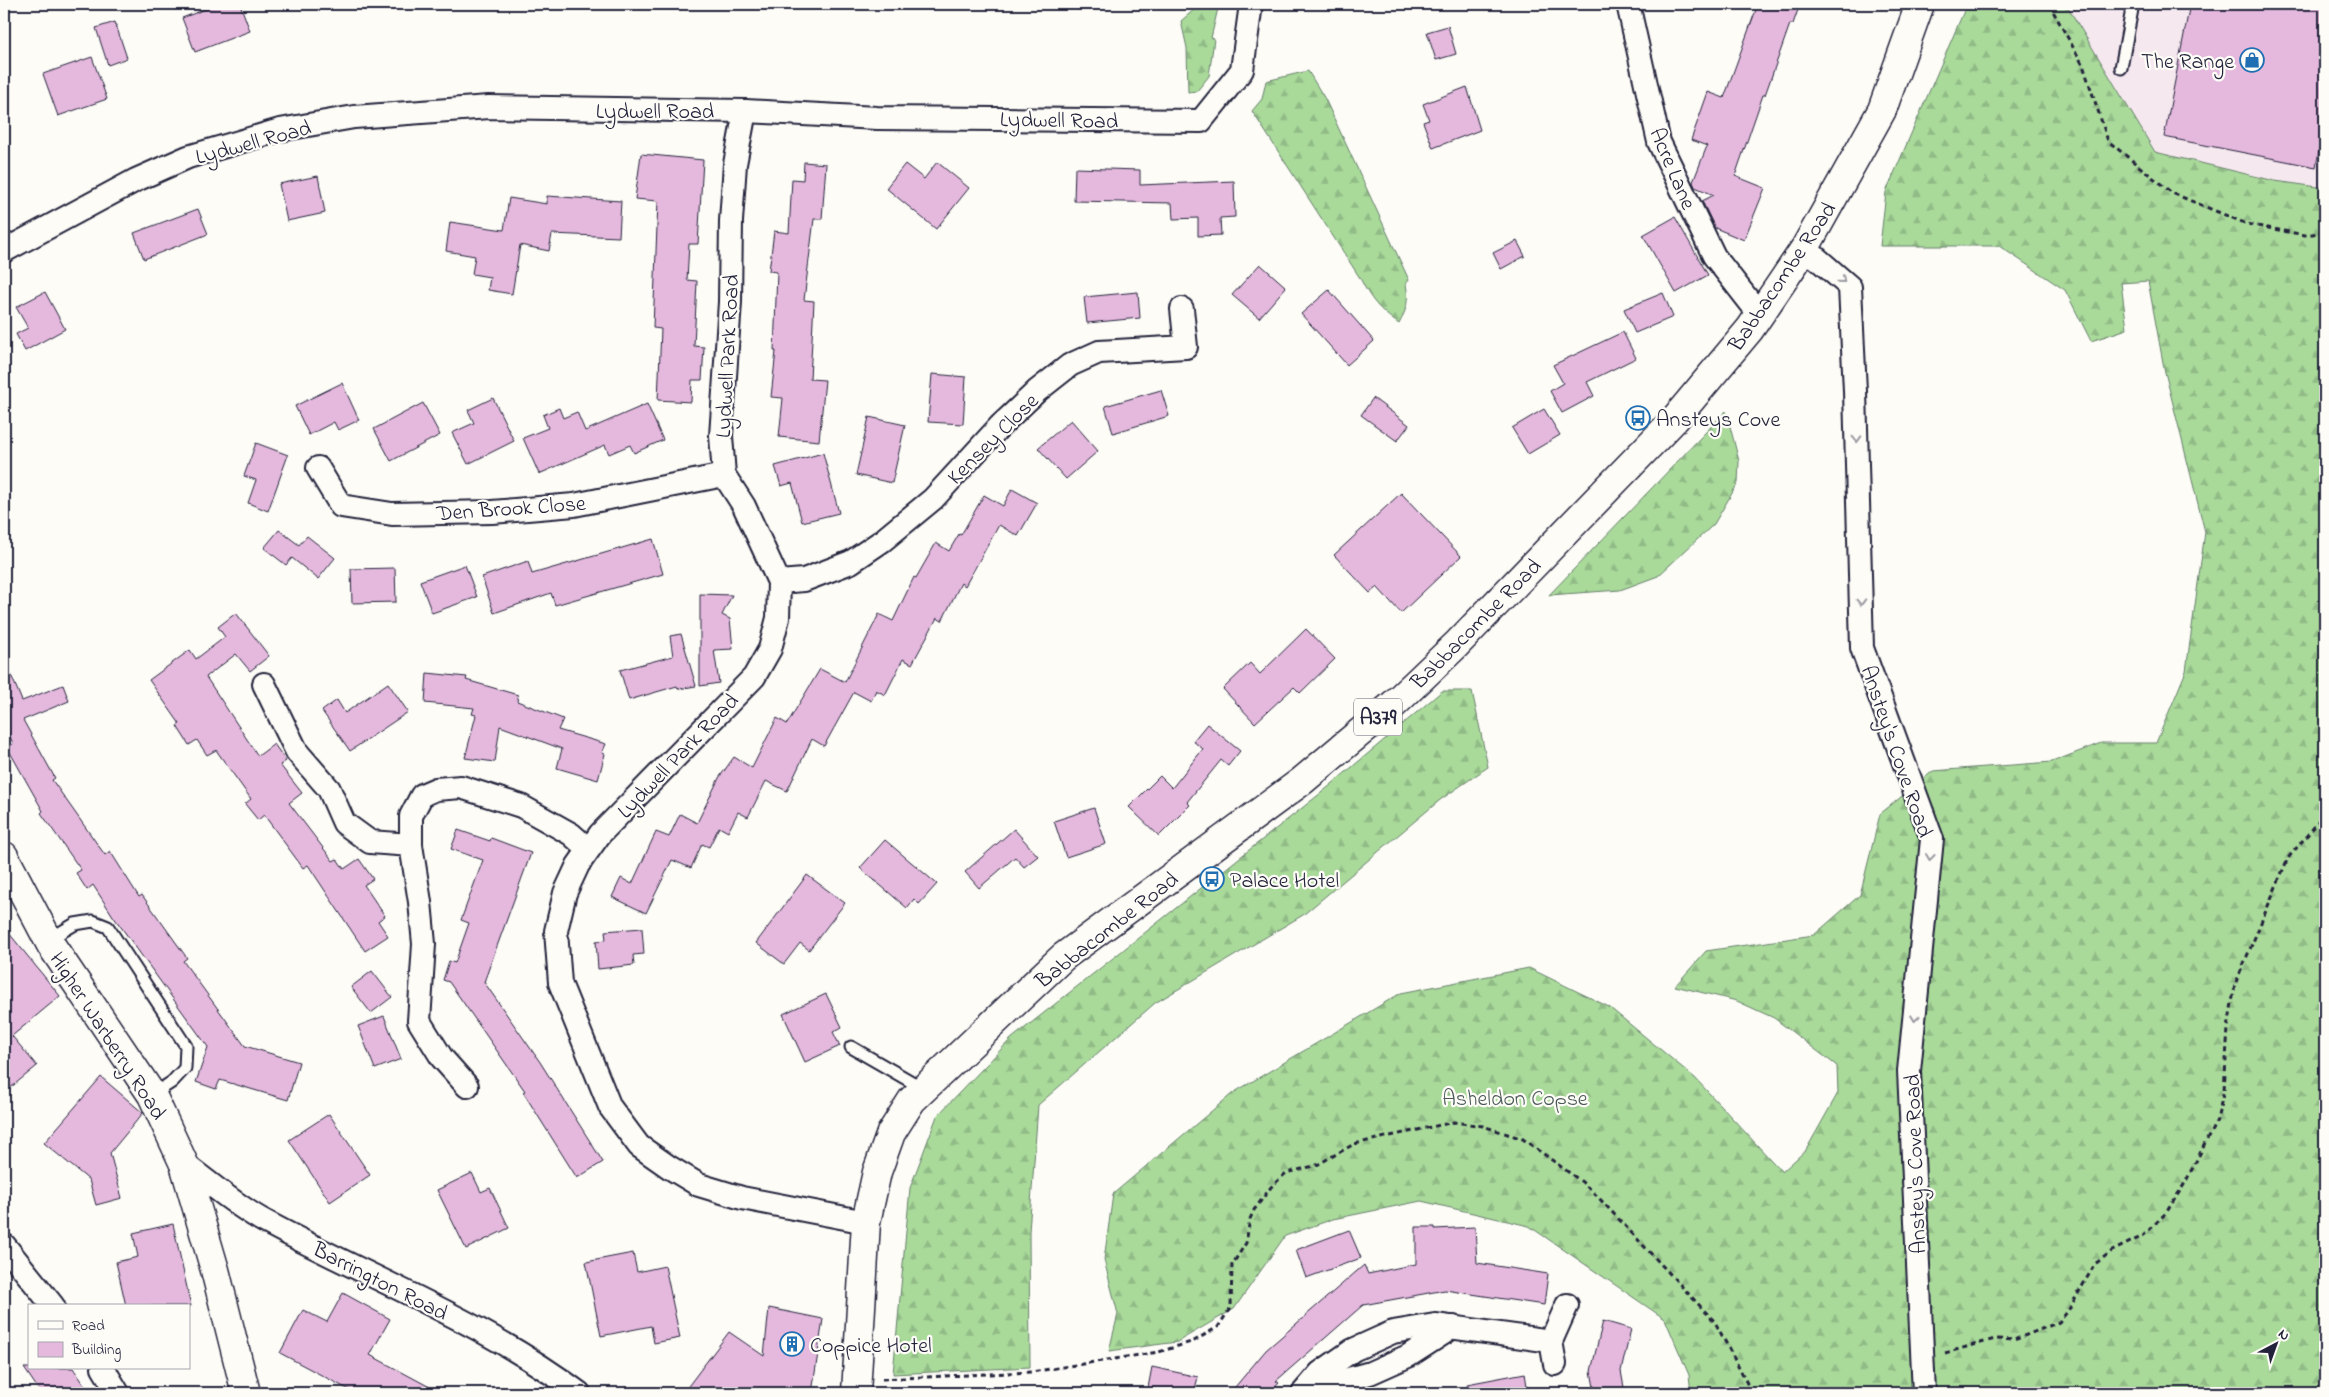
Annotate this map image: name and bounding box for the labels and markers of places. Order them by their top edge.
place label: The Range [2141,47,2234,80]
shop icon: The Range [2239,47,2265,73]
bus stop icon: Ansteys Cove [1625,405,1651,431]
place label: Ansteys Cove [1656,405,1780,438]
bus stop icon: Palace Hotel [1199,866,1225,892]
place label: Palace Hotel [1230,866,1339,898]
building icon: Coppice Hotel [779,1331,805,1357]
place label: Coppice Hotel [810,1331,932,1363]

